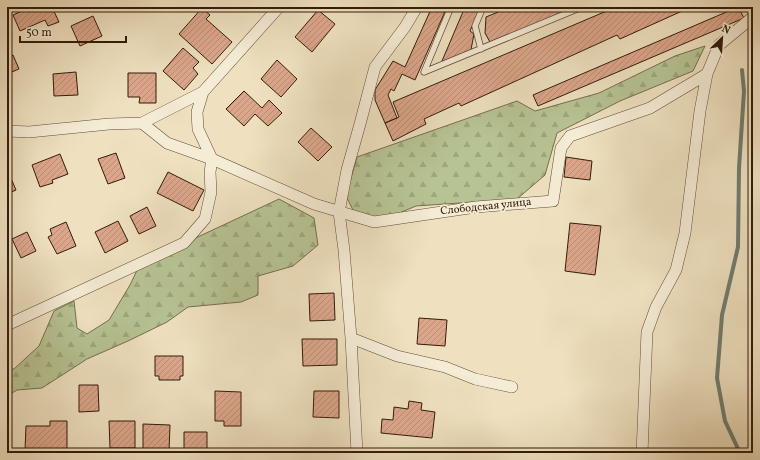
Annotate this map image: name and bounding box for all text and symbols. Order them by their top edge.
scale bar [20,18,126,44]
north arrow [702,18,742,58]
text: N [719,22,732,39]
text: 50 m [26,25,52,41]
street label: Слободская улица [440,195,533,219]

